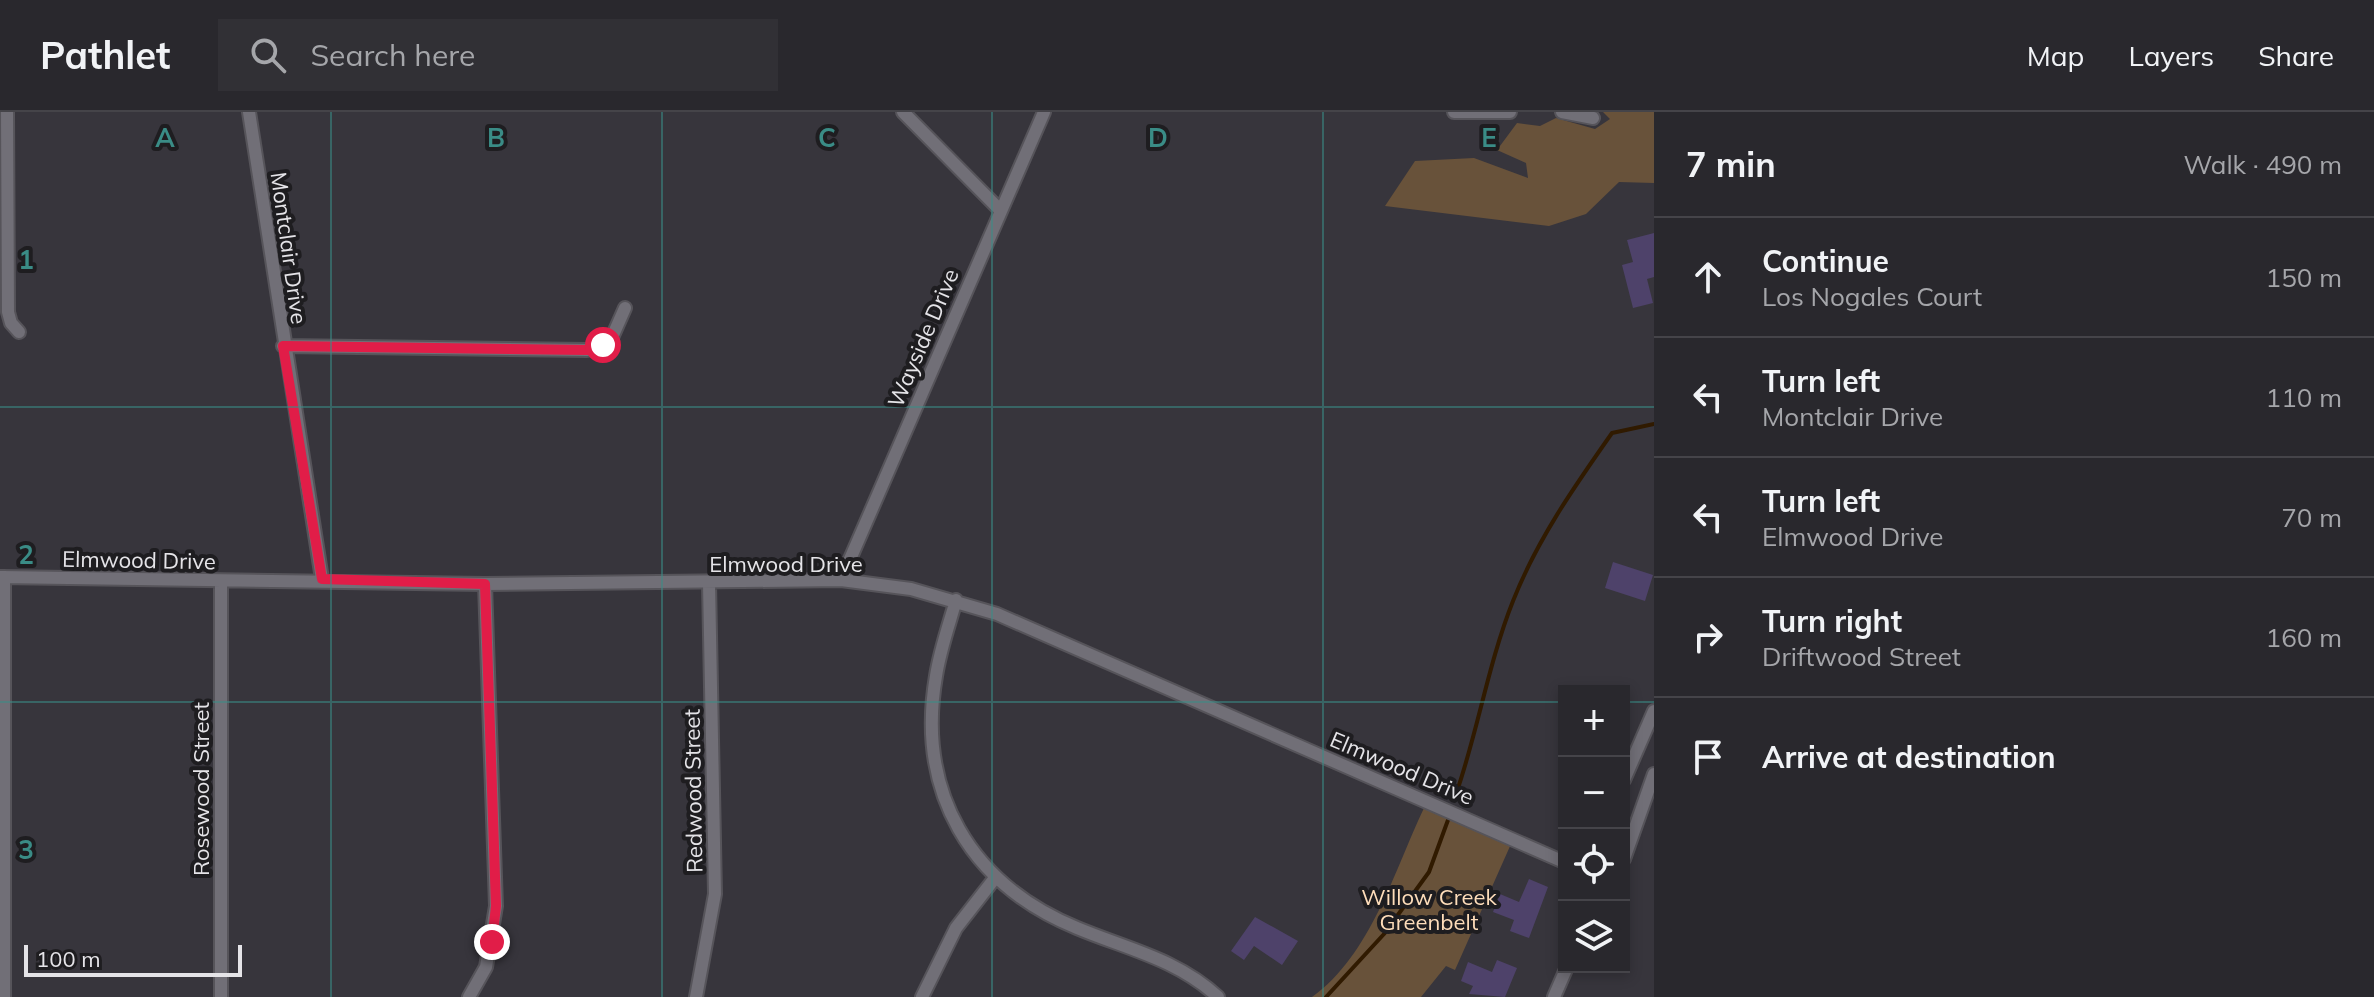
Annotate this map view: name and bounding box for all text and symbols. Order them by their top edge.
search box [218,19,778,91]
text: Pathlet [40,31,170,79]
icon: search [246,33,290,77]
text: Search here [310,36,475,74]
text: Map [2027,38,2084,73]
text: Layers [2128,38,2214,73]
text: Share [2258,38,2334,73]
text: A [155,121,175,154]
text: B [487,121,505,154]
text: C [818,121,836,154]
text: D [1148,121,1168,154]
text: E [1481,121,1497,154]
text: 7 min [1686,143,1776,186]
text: Walk · 490 m [2183,148,2342,181]
street label: Montclair Drive [264,170,314,326]
text: Continue [1762,242,1889,280]
text: 1 [18,243,34,276]
icon: ahead [1686,255,1730,299]
text: 150 m [2266,261,2342,294]
street label: Wayside Drive [881,264,965,412]
text: Los Nogales Court [1762,280,1982,313]
route start [585,327,621,363]
text: Turn left [1762,362,1880,400]
icon: left [1686,375,1730,419]
text: 110 m [2266,381,2342,414]
text: Montclair Drive [1762,400,1943,433]
text: Turn left [1762,482,1880,520]
icon: left [1686,495,1730,539]
text: 70 m [2281,501,2342,534]
text: Elmwood Drive [1762,520,1943,553]
text: 2 [18,538,34,571]
street label: Elmwood Drive [62,545,216,575]
street label: Elmwood Drive [709,550,863,578]
text: Turn right [1762,602,1902,640]
icon: right [1686,615,1730,659]
text: 160 m [2266,621,2342,654]
text: Driftwood Street [1762,640,1961,673]
map controls [1558,685,1630,973]
button: + [1558,685,1630,757]
street label: Rosewood Street [187,702,215,876]
street label: Redwood Street [678,708,708,873]
street label: Elmwood Drive [1326,725,1478,811]
icon: arrive [1686,735,1730,779]
text: Arrive at destination [1762,738,2056,776]
button: − [1558,757,1630,829]
button: locate [1558,829,1630,901]
text: 3 [18,833,34,866]
park label: Willow Creek Greenbelt [1361,883,1497,936]
button: layers [1558,901,1630,973]
route end [474,924,510,960]
scale bar [24,941,242,977]
text: 100 m [36,945,101,973]

